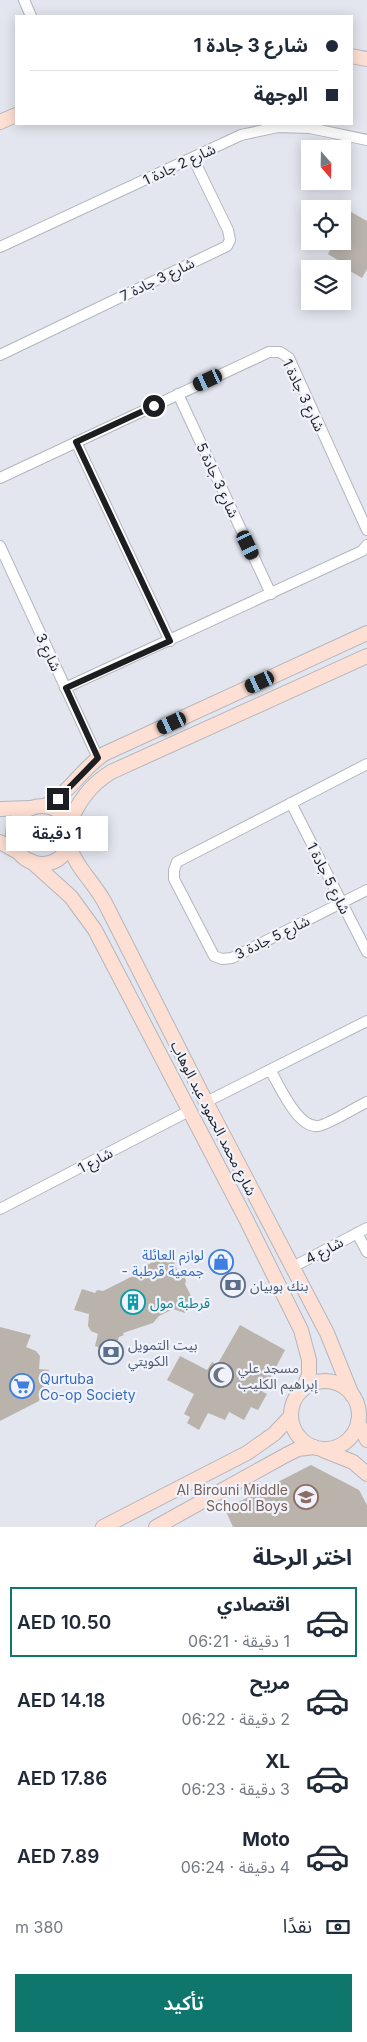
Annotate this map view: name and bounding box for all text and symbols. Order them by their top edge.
text: شارع 3 جادة 1 [194,34,308,57]
text: الوجهة [254,83,308,106]
street label: شارع 2 جادة 1 [140,140,219,191]
north arrow [301,140,351,190]
map controls [301,140,351,310]
button: locate [301,200,351,250]
street label: شارع 3 جادة 7 [117,254,198,307]
button: layers [301,260,351,310]
street label: شارع 3 جادة 1 [277,356,329,435]
car [191,367,224,393]
route start [143,395,165,417]
street label: شارع 3 جادة 5 [190,440,243,522]
car [234,528,261,562]
street label: شارع 3 [30,630,65,675]
car [243,669,276,695]
car [155,710,188,736]
route end [47,788,69,810]
callout: 1 دقيقة [7,816,109,852]
text: 1 دقيقة [32,823,82,843]
street label: شارع 5 جادة 1 [301,839,354,918]
street label: شارع 5 جادة 3 [232,912,313,965]
street label: شارع محمد الحمود عبد الوهاب [165,1038,260,1199]
street label: شارع 1 [75,1144,117,1179]
street label: شارع 4 [302,1233,347,1270]
place label: لوازم العائلة - جمعية قرطبة [122,1246,204,1280]
shop icon: لوازم العائلة - جمعية قرطبة [208,1249,234,1275]
bank icon: بنك بوبيان [220,1272,246,1298]
place label: بنك بوبيان [250,1277,309,1295]
building icon: قرطبة مول [120,1289,146,1315]
place label: قرطبة مول [150,1294,210,1312]
place label: بيت التمويل الكويتي [128,1336,198,1372]
bank icon: بيت التمويل الكويتي [98,1339,124,1365]
place label: مسجد علي إبراهيم الكليب [238,1359,318,1395]
mosque icon: مسجد علي إبراهيم الكليب [208,1362,234,1388]
place label: Qurtuba Co-op Society [40,1370,136,1403]
supermarket icon: Qurtuba Co-op Society [9,1373,35,1399]
place label: Al Birouni Middle School Boys [176,1481,288,1514]
school or university icon: Al Birouni Middle School Boys [293,1484,319,1510]
text: اختر الرحلة [253,1544,352,1570]
text: اقتصادي [217,1593,290,1616]
icon: car [305,1600,350,1645]
text: AED 10.50 [17,1611,111,1634]
text: 1 دقيقة · 06:21 [188,1631,290,1651]
text: مريح [250,1671,290,1694]
icon: car [305,1678,350,1723]
text: AED 14.18 [17,1689,105,1712]
text: 2 دقيقة · 06:22 [182,1709,290,1729]
text: XL [265,1750,290,1773]
icon: car [305,1756,350,1801]
text: AED 17.86 [17,1767,107,1790]
text: 3 دقيقة · 06:23 [181,1779,290,1799]
text: Moto [242,1828,290,1851]
icon: car [305,1834,350,1879]
text: AED 7.89 [17,1845,99,1868]
text: 4 دقيقة · 06:24 [181,1857,290,1877]
icon: cash [324,1913,352,1941]
text: نقدًا [283,1915,312,1938]
text: 380 m [15,1917,63,1937]
button: تأكيد [15,1974,352,2032]

